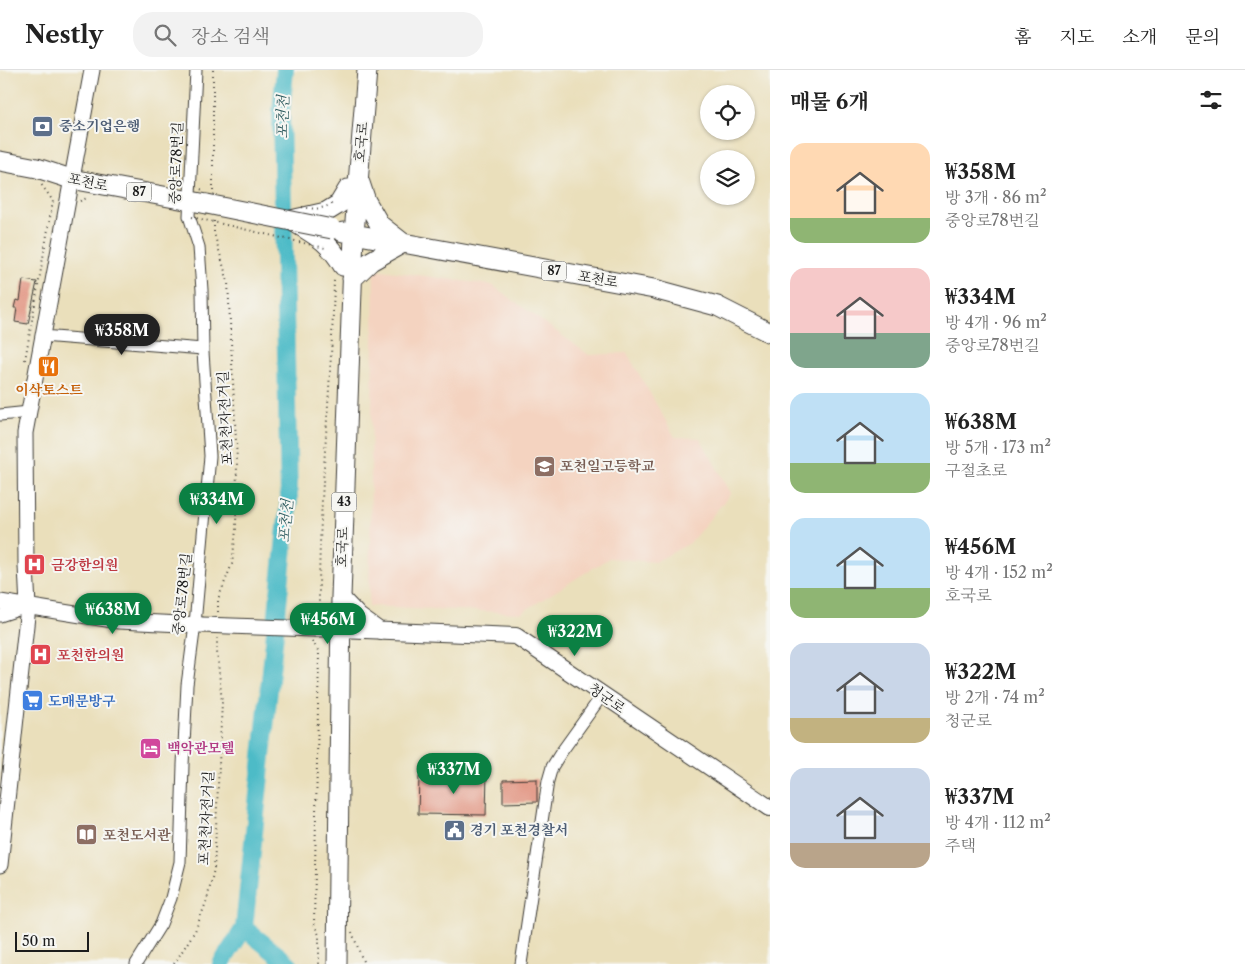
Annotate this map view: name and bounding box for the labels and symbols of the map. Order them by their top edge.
water label: 포천천 [273,94,292,139]
bank icon: 중소기업은행 [31,114,55,138]
place label: 중소기업은행 [59,117,140,135]
street label: 중앙로78번길 [166,121,186,205]
street label: 호국로 [350,121,372,163]
street label: 포천로 [66,169,110,195]
road number: 87 [126,182,152,202]
road number: 87 [542,262,566,280]
street label: 포천로 [576,267,620,291]
pin: ₩358M [87,314,157,356]
restaurant icon: 이삭토스트 [37,355,61,379]
street label: 포천천자전거길 [214,370,236,466]
place label: 이삭토스트 [15,381,83,399]
school or university icon: 포천일고등학교 [532,454,556,478]
place label: 포천일고등학교 [560,457,655,475]
pin: ₩334M [182,482,252,525]
road number: 43 [332,492,356,512]
water label: 포천천 [274,497,297,543]
street label: 호국로 [332,526,352,568]
street label: 중앙로78번길 [169,552,195,636]
hospital icon: 금강한의원 [23,553,47,577]
place label: 금강한의원 [51,556,119,574]
pin: ₩638M [78,592,148,635]
pin: ₩456M [293,602,363,645]
pin: ₩322M [540,614,610,657]
hospital icon: 포천한의원 [29,643,53,667]
place label: 포천한의원 [57,646,125,664]
street label: 청군로 [585,679,629,717]
supermarket icon: 도매문방구 [20,689,44,713]
place label: 도매문방구 [48,692,116,710]
hotel icon: 백악관모텔 [139,736,163,760]
place label: 백악관모텔 [167,739,235,757]
pin: ₩337M [419,752,489,795]
street label: 포천천자전거길 [195,770,217,866]
public building icon: 경기 포천경찰서 [442,818,466,842]
place label: 경기 포천경찰서 [470,821,568,839]
library icon: 포천도서관 [75,823,99,847]
place label: 포천도서관 [103,826,171,844]
scale bar [15,929,89,952]

